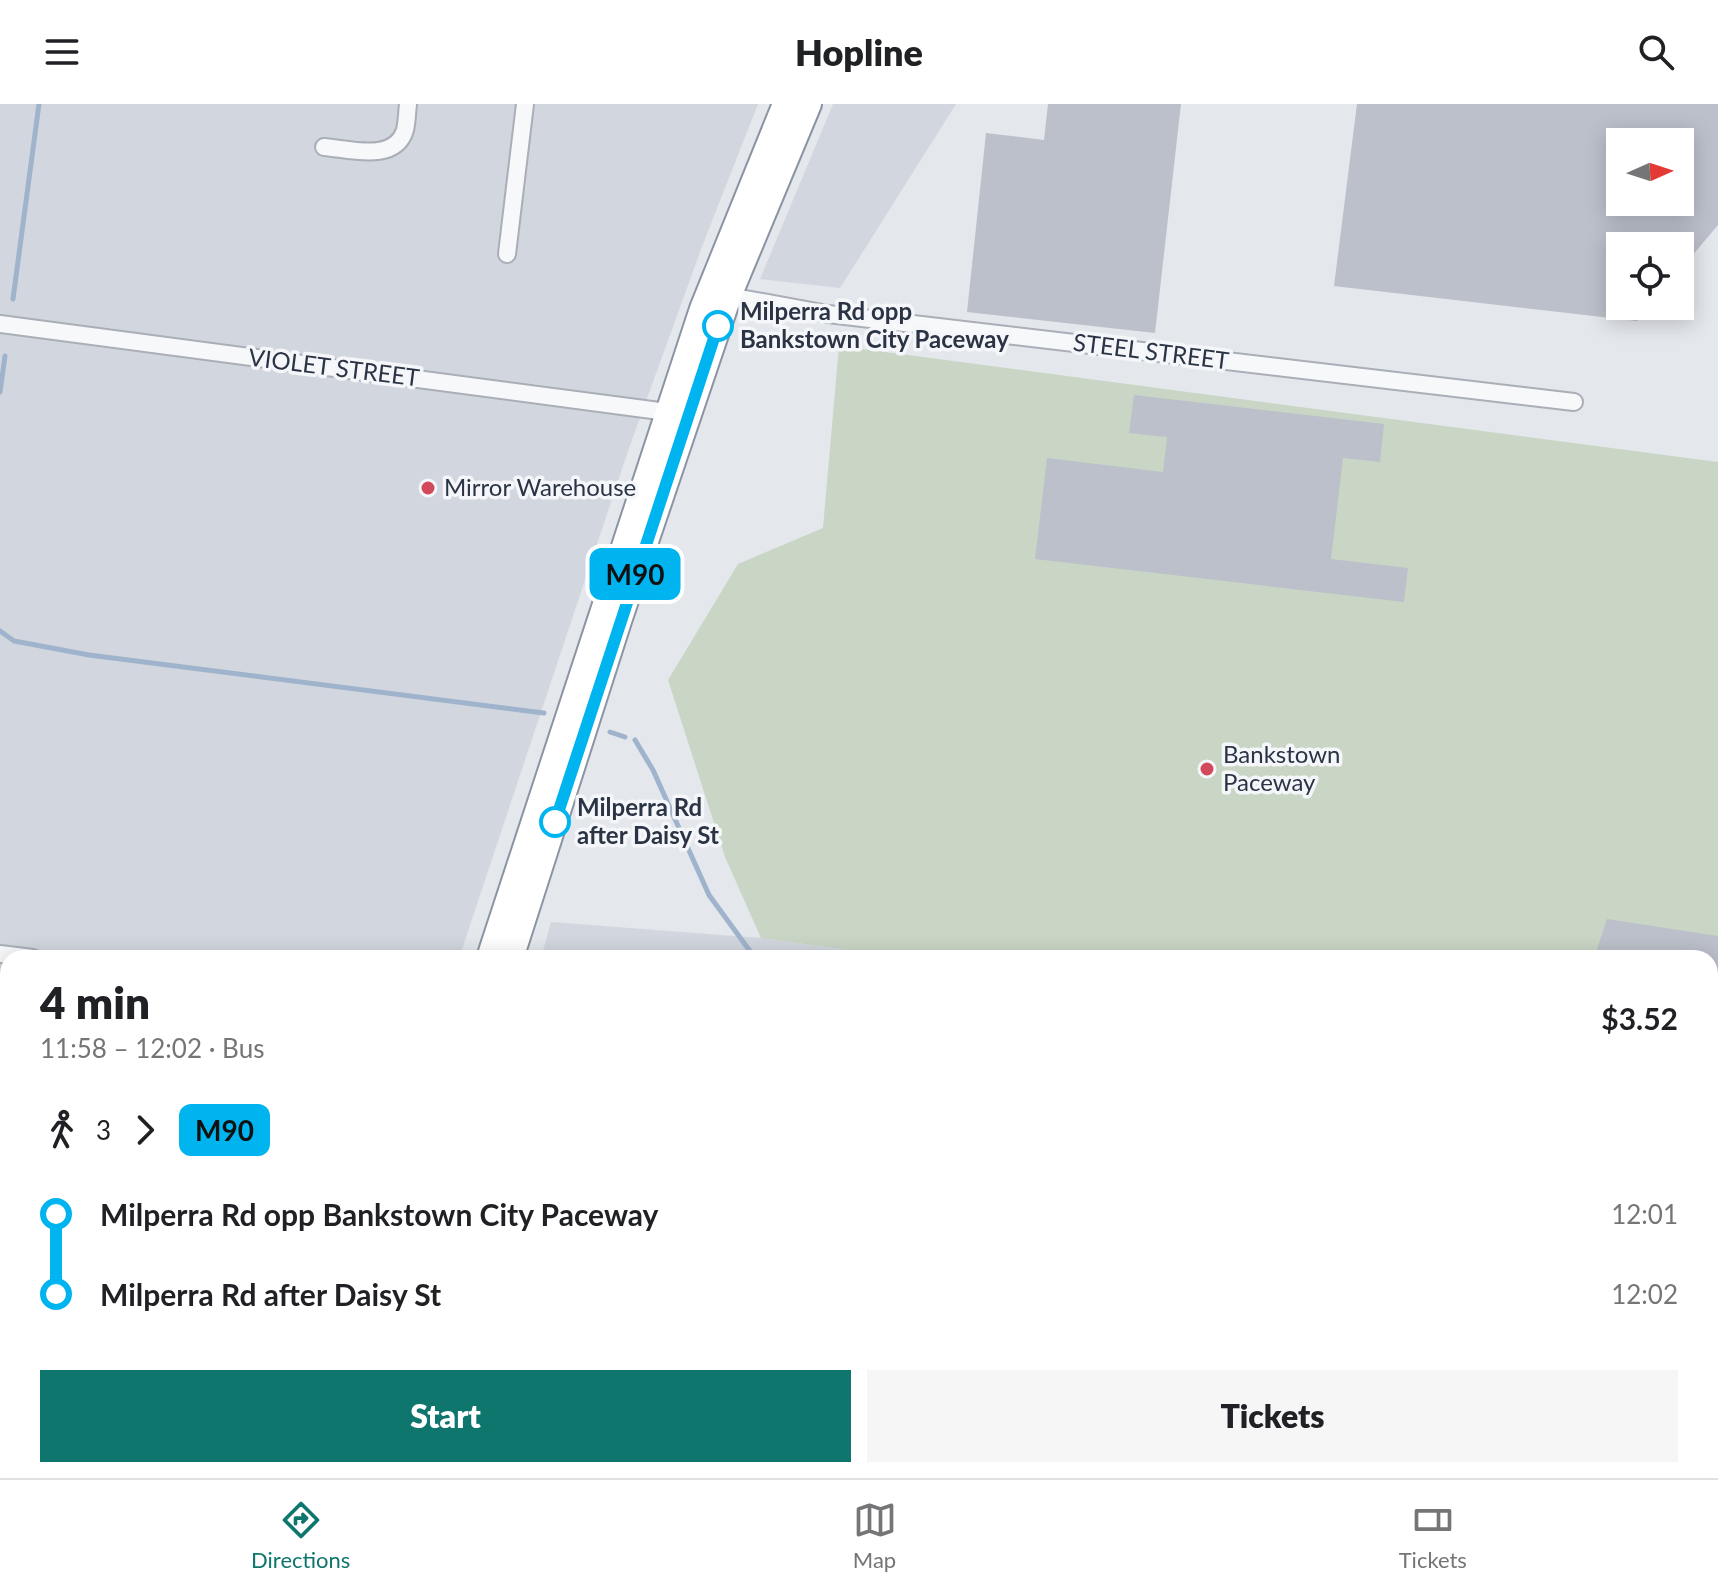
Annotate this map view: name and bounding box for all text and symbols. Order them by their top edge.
icon: menu [40,30,84,74]
text: Hopline [795,30,923,74]
icon: search [1634,30,1678,74]
north arrow [1606,128,1694,216]
map controls [1606,128,1694,320]
button: locate [1606,232,1694,320]
place label: Milperra Rd opp Bankstown City Paceway [740,296,1009,353]
marker: Milperra Rd opp Bankstown City Paceway [703,311,733,341]
street label: STEEL STREET [1072,327,1231,374]
street label: VIOLET STREET [247,342,421,391]
place label: Mirror Warehouse [444,472,636,501]
marker: Mirror Warehouse [419,479,437,497]
line badge: M90 [589,548,681,600]
text: M90 [606,557,664,591]
place label: Bankstown Paceway [1223,739,1340,796]
marker: Bankstown Paceway [1198,760,1216,778]
place label: Milperra Rd after Daisy St [577,792,719,849]
marker: Milperra Rd after Daisy St [540,807,570,837]
text: 4 min [40,976,150,1028]
text: $3.52 [1601,1000,1678,1036]
text: 11:58 – 12:02 · Bus [40,1032,264,1064]
icon: walk [40,1108,84,1152]
icon: forward [123,1108,167,1152]
text: M90 [195,1113,254,1147]
text: 3 [96,1114,111,1146]
text: Milperra Rd opp Bankstown City Paceway [100,1196,658,1232]
text: 12:01 [1611,1198,1678,1230]
text: Milperra Rd after Daisy St [100,1276,441,1312]
text: 12:02 [1611,1278,1678,1310]
button: Start [40,1370,851,1462]
button: Tickets [867,1370,1678,1462]
tab: Directions [251,1498,350,1573]
tab: Map [853,1498,897,1573]
tab: Tickets [1399,1498,1467,1573]

